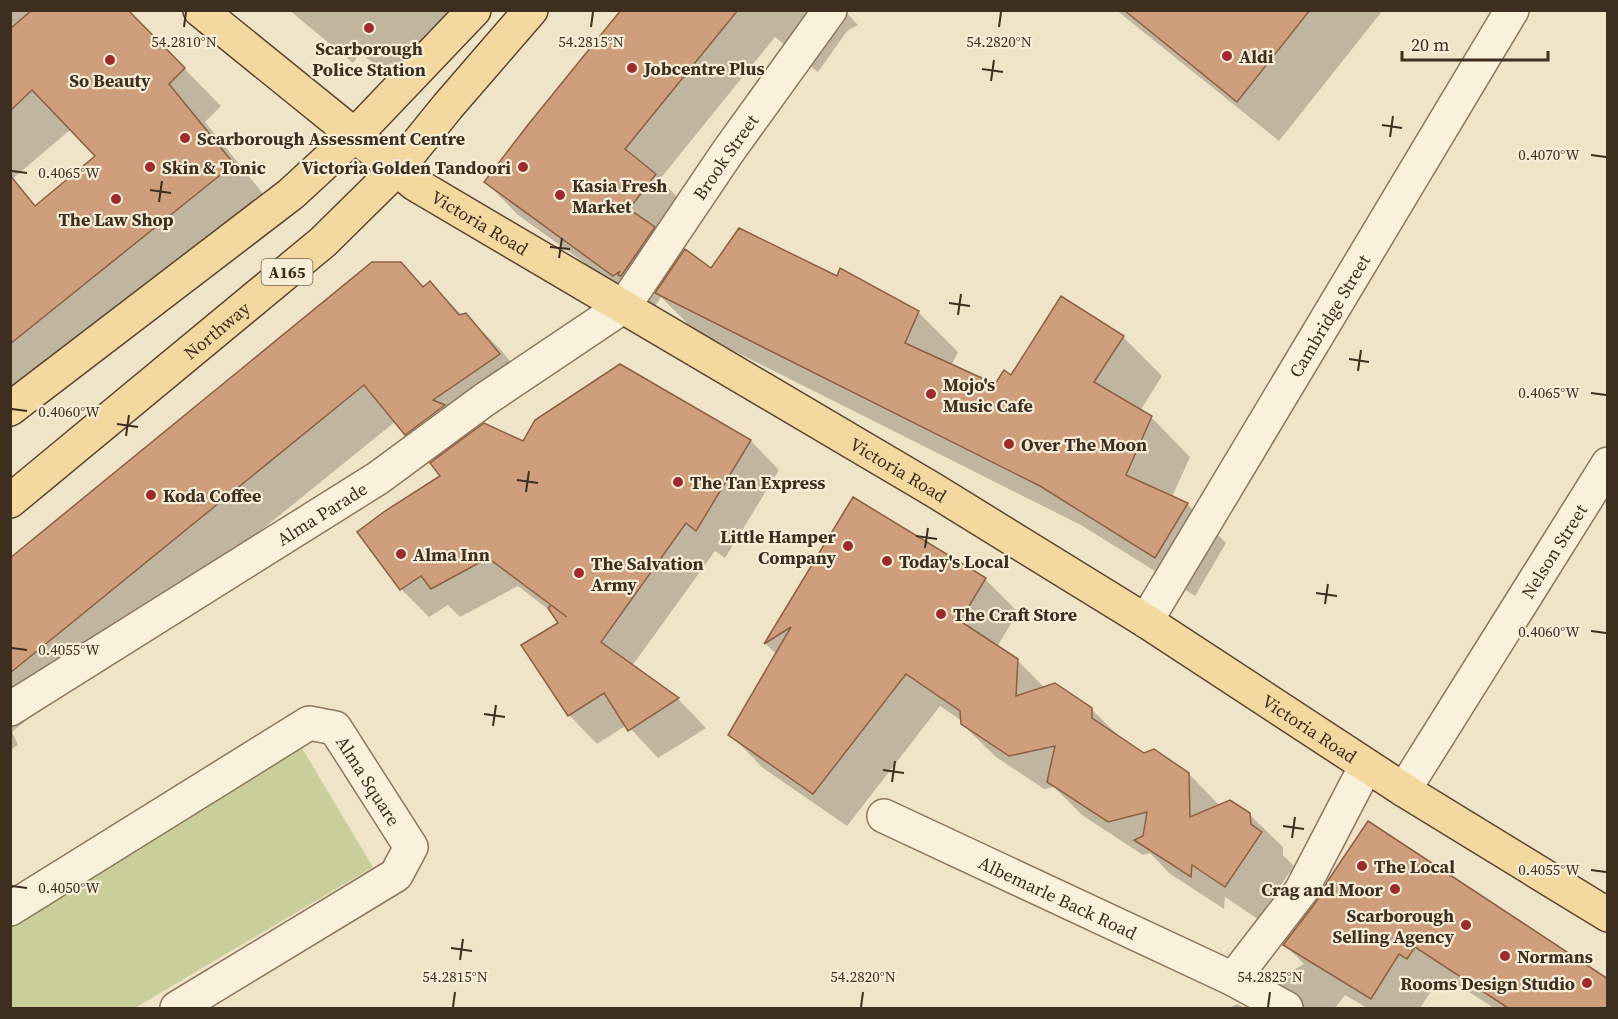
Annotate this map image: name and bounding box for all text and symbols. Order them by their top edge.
marker: Scarborough Police Station [362,21,376,35]
scale bar [1402,24,1548,62]
text: 54.2810°N [151,31,217,52]
text: 54.2815°N [558,31,624,52]
text: 54.2820°N [966,31,1032,52]
text: 20 m [1411,32,1449,57]
place label: Scarborough Police Station [312,36,426,82]
place label: Aldi [1239,44,1274,69]
marker: Aldi [1220,49,1234,63]
marker: So Beauty [103,53,117,67]
place label: Jobcentre Plus [643,56,765,81]
marker: Jobcentre Plus [625,61,639,75]
place label: So Beauty [69,68,151,93]
street label: Brook Street [687,109,764,205]
place label: Scarborough Assessment Centre [197,126,465,151]
marker: Scarborough Assessment Centre [178,131,192,145]
text: 0.4070°W [1518,144,1580,165]
place label: Skin & Tonic [162,155,266,180]
place label: Victoria Golden Tandoori [302,155,511,180]
marker: Skin & Tonic [143,160,157,174]
marker: Victoria Golden Tandoori [516,160,530,174]
text: 0.4065°W [38,162,100,183]
place label: Kasia Fresh Market [572,173,667,219]
street label: Victoria Road [427,184,533,261]
marker: Kasia Fresh Market [553,188,567,202]
marker: The Law Shop [109,192,123,206]
place label: The Law Shop [58,207,174,232]
street label: Cambridge Street [1282,249,1376,382]
road number: A165 [262,259,312,285]
street label: Northway [178,295,255,365]
place label: Mojo's Music Cafe [943,372,1033,418]
text: 0.4065°W [1518,382,1580,403]
marker: Mojo's Music Cafe [924,387,938,401]
text: 0.4060°W [38,401,100,422]
street label: Victoria Road [845,431,952,508]
place label: Over The Moon [1021,432,1147,457]
marker: Over The Moon [1002,437,1016,451]
place label: The Tan Express [690,470,826,495]
street label: Alma Parade [272,475,372,551]
marker: The Tan Express [671,475,685,489]
place label: Koda Coffee [163,483,261,508]
marker: Koda Coffee [144,488,158,502]
street label: Nelson Street [1515,499,1593,603]
place label: Little Hamper Company [720,524,837,570]
marker: Little Hamper Company [841,539,855,553]
place label: Alma Inn [413,542,490,567]
marker: Alma Inn [394,547,408,561]
place label: Today's Local [899,549,1009,574]
place label: The Salvation Army [591,551,704,597]
marker: Today's Local [880,554,894,568]
marker: The Salvation Army [572,566,586,580]
place label: The Craft Store [953,602,1077,627]
marker: The Craft Store [934,607,948,621]
text: 0.4060°W [1518,621,1580,642]
text: 0.4055°W [38,639,100,660]
street label: Victoria Road [1257,688,1362,768]
street label: Alma Square [330,731,407,830]
street label: Albemarle Back Road [975,849,1141,945]
place label: The Local [1374,854,1455,879]
marker: The Local [1355,859,1369,873]
text: 0.4055°W [1518,859,1580,880]
text: 0.4050°W [38,877,100,898]
place label: Crag and Moor [1261,877,1384,902]
marker: Crag and Moor [1388,882,1402,896]
place label: Scarborough Selling Agency [1332,903,1454,949]
marker: Scarborough Selling Agency [1459,918,1473,932]
place label: Normans [1517,944,1593,969]
marker: Normans [1498,949,1512,963]
text: 54.2815°N [422,966,488,987]
text: 54.2820°N [830,966,896,987]
text: 54.2825°N [1237,966,1303,987]
place label: Rooms Design Studio [1400,971,1575,996]
marker: Rooms Design Studio [1580,976,1594,990]

